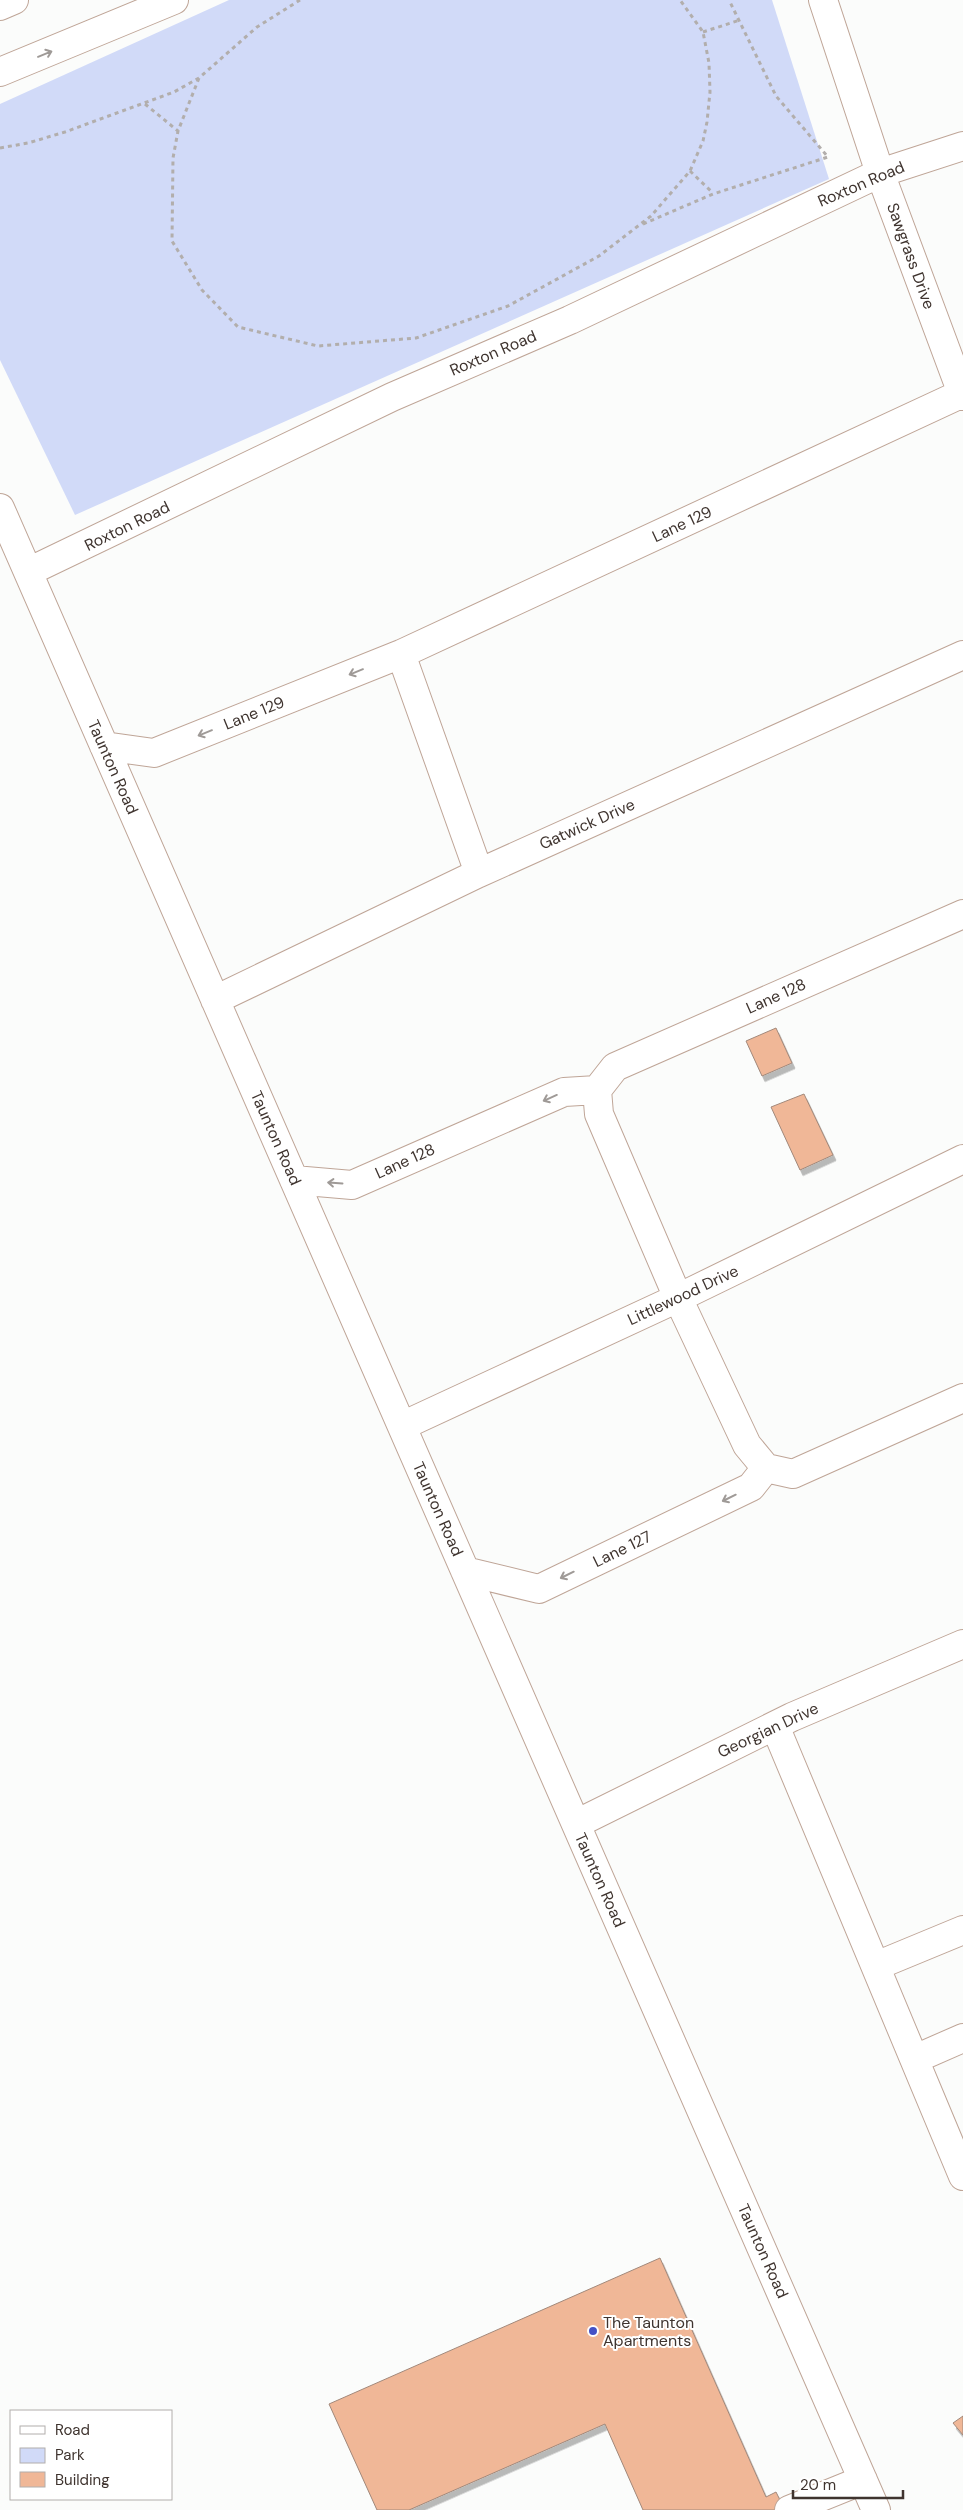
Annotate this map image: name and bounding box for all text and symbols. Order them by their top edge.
one-way arrow [37,49,52,58]
street label: Roxton Road [814,156,908,212]
street label: Sawgrass Drive [882,200,940,312]
street label: Roxton Road [446,325,540,381]
street label: Roxton Road [81,496,173,556]
street label: Lane 129 [649,501,715,547]
one-way arrow [348,668,364,677]
street label: Lane 129 [221,691,287,735]
street label: Taunton Road [83,717,143,817]
one-way arrow [198,728,213,738]
street label: Gatwick Drive [536,794,638,854]
street label: Lane 128 [743,974,809,1018]
street label: Taunton Road [246,1088,306,1188]
one-way arrow [543,1094,558,1104]
street label: Lane 128 [372,1139,438,1183]
one-way arrow [328,1178,344,1187]
street label: Littlewood Drive [624,1260,742,1330]
street label: Taunton Road [408,1459,468,1559]
one-way arrow [722,1493,737,1503]
street label: Lane 127 [589,1526,655,1572]
one-way arrow [560,1571,575,1581]
street label: Georgian Drive [714,1697,822,1763]
street label: Taunton Road [570,1830,630,1930]
street label: Taunton Road [733,2201,793,2301]
place label: The Taunton Apartments [603,2312,694,2351]
marker: The Taunton Apartments [587,2325,599,2337]
legend [10,2410,172,2500]
text: Road [55,2420,90,2440]
text: Park [55,2445,85,2465]
scale bar [793,2468,903,2500]
text: Building [55,2470,110,2490]
text: 20 m [800,2475,836,2495]

